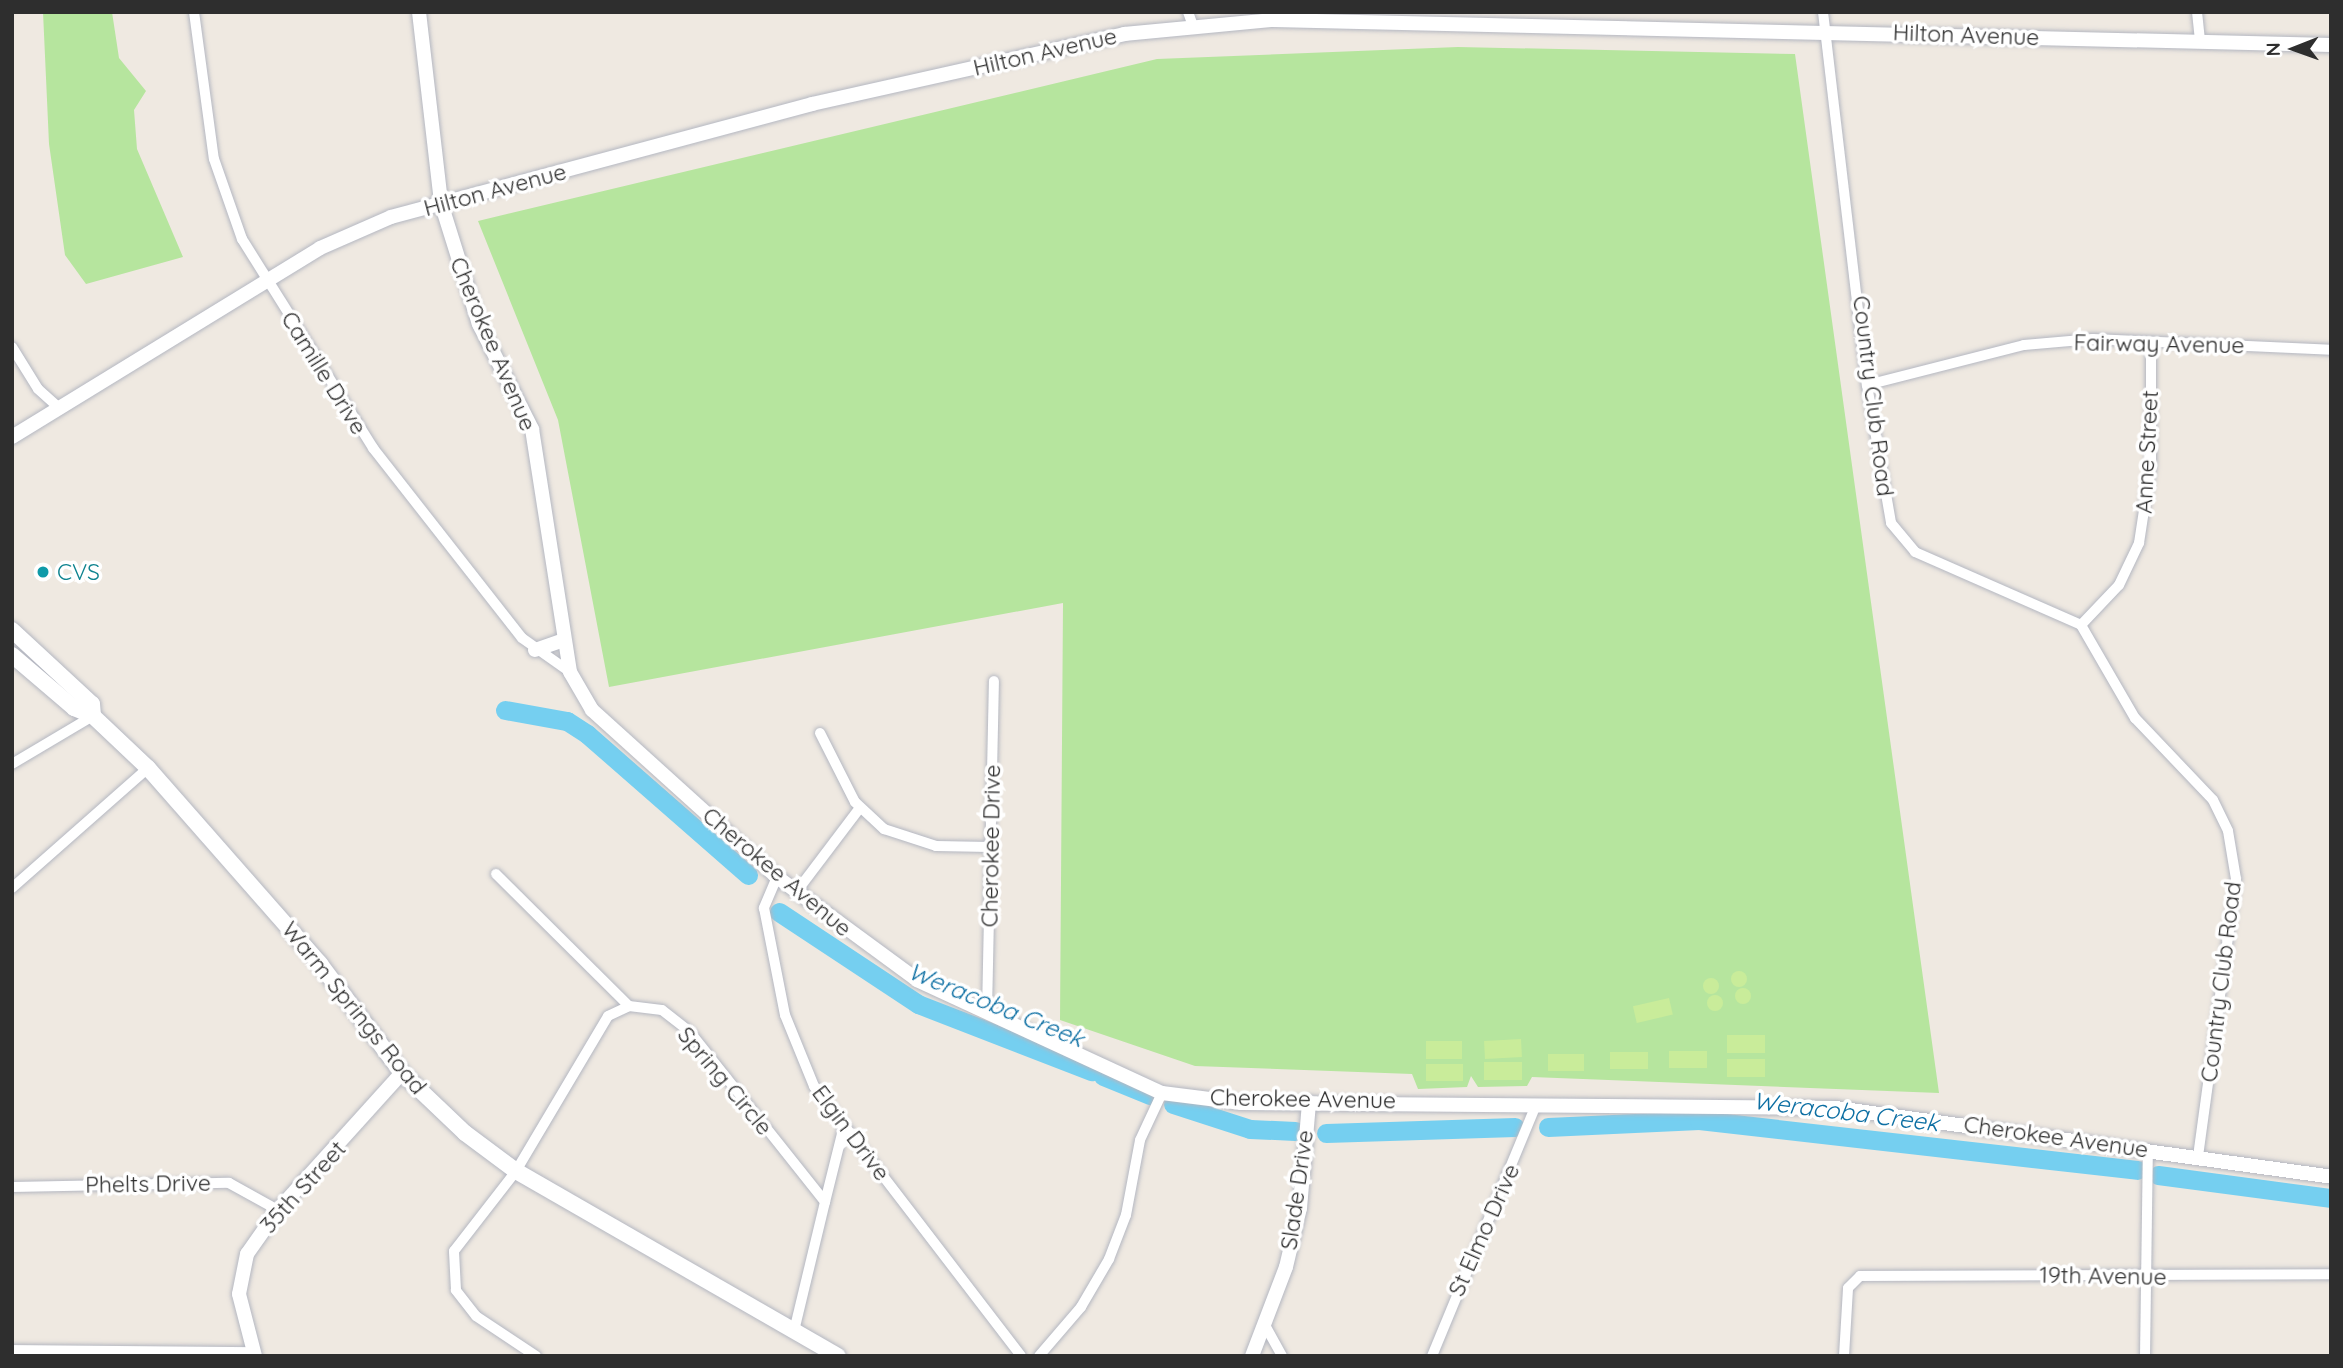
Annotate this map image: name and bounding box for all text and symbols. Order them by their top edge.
north arrow [2259,14,2329,84]
street label: Hilton Avenue [1892,19,2040,51]
street label: Hilton Avenue [971,22,1119,82]
text: N [2261,42,2285,57]
street label: Hilton Avenue [421,158,569,222]
street label: Cherokee Avenue [444,253,542,435]
street label: Country Club Road [1847,294,1899,498]
street label: Camille Drive [275,306,373,440]
street label: Fairway Avenue [2073,329,2245,359]
street label: Anne Street [2130,390,2164,514]
place label: CVS [57,558,100,586]
marker: CVS [35,564,51,580]
street label: Cherokee Drive [976,764,1006,928]
street label: Cherokee Avenue [697,802,857,942]
street label: Country Club Road [2195,880,2247,1084]
street label: Warm Springs Road [276,916,432,1100]
water label: Weracoba Creek [904,957,1088,1053]
street label: Spring Circle [672,1021,778,1141]
street label: Elgin Drive [806,1080,896,1186]
street label: Cherokee Avenue [1210,1084,1396,1114]
water label: Weracoba Creek [1752,1086,1940,1138]
street label: Cherokee Avenue [1962,1110,2150,1164]
street label: Slade Drive [1275,1128,1319,1252]
street label: 35th Street [254,1135,352,1239]
street label: St Elmo Drive [1443,1160,1525,1300]
street label: Phelts Drive [85,1169,211,1199]
street label: 19th Avenue [2039,1261,2167,1291]

